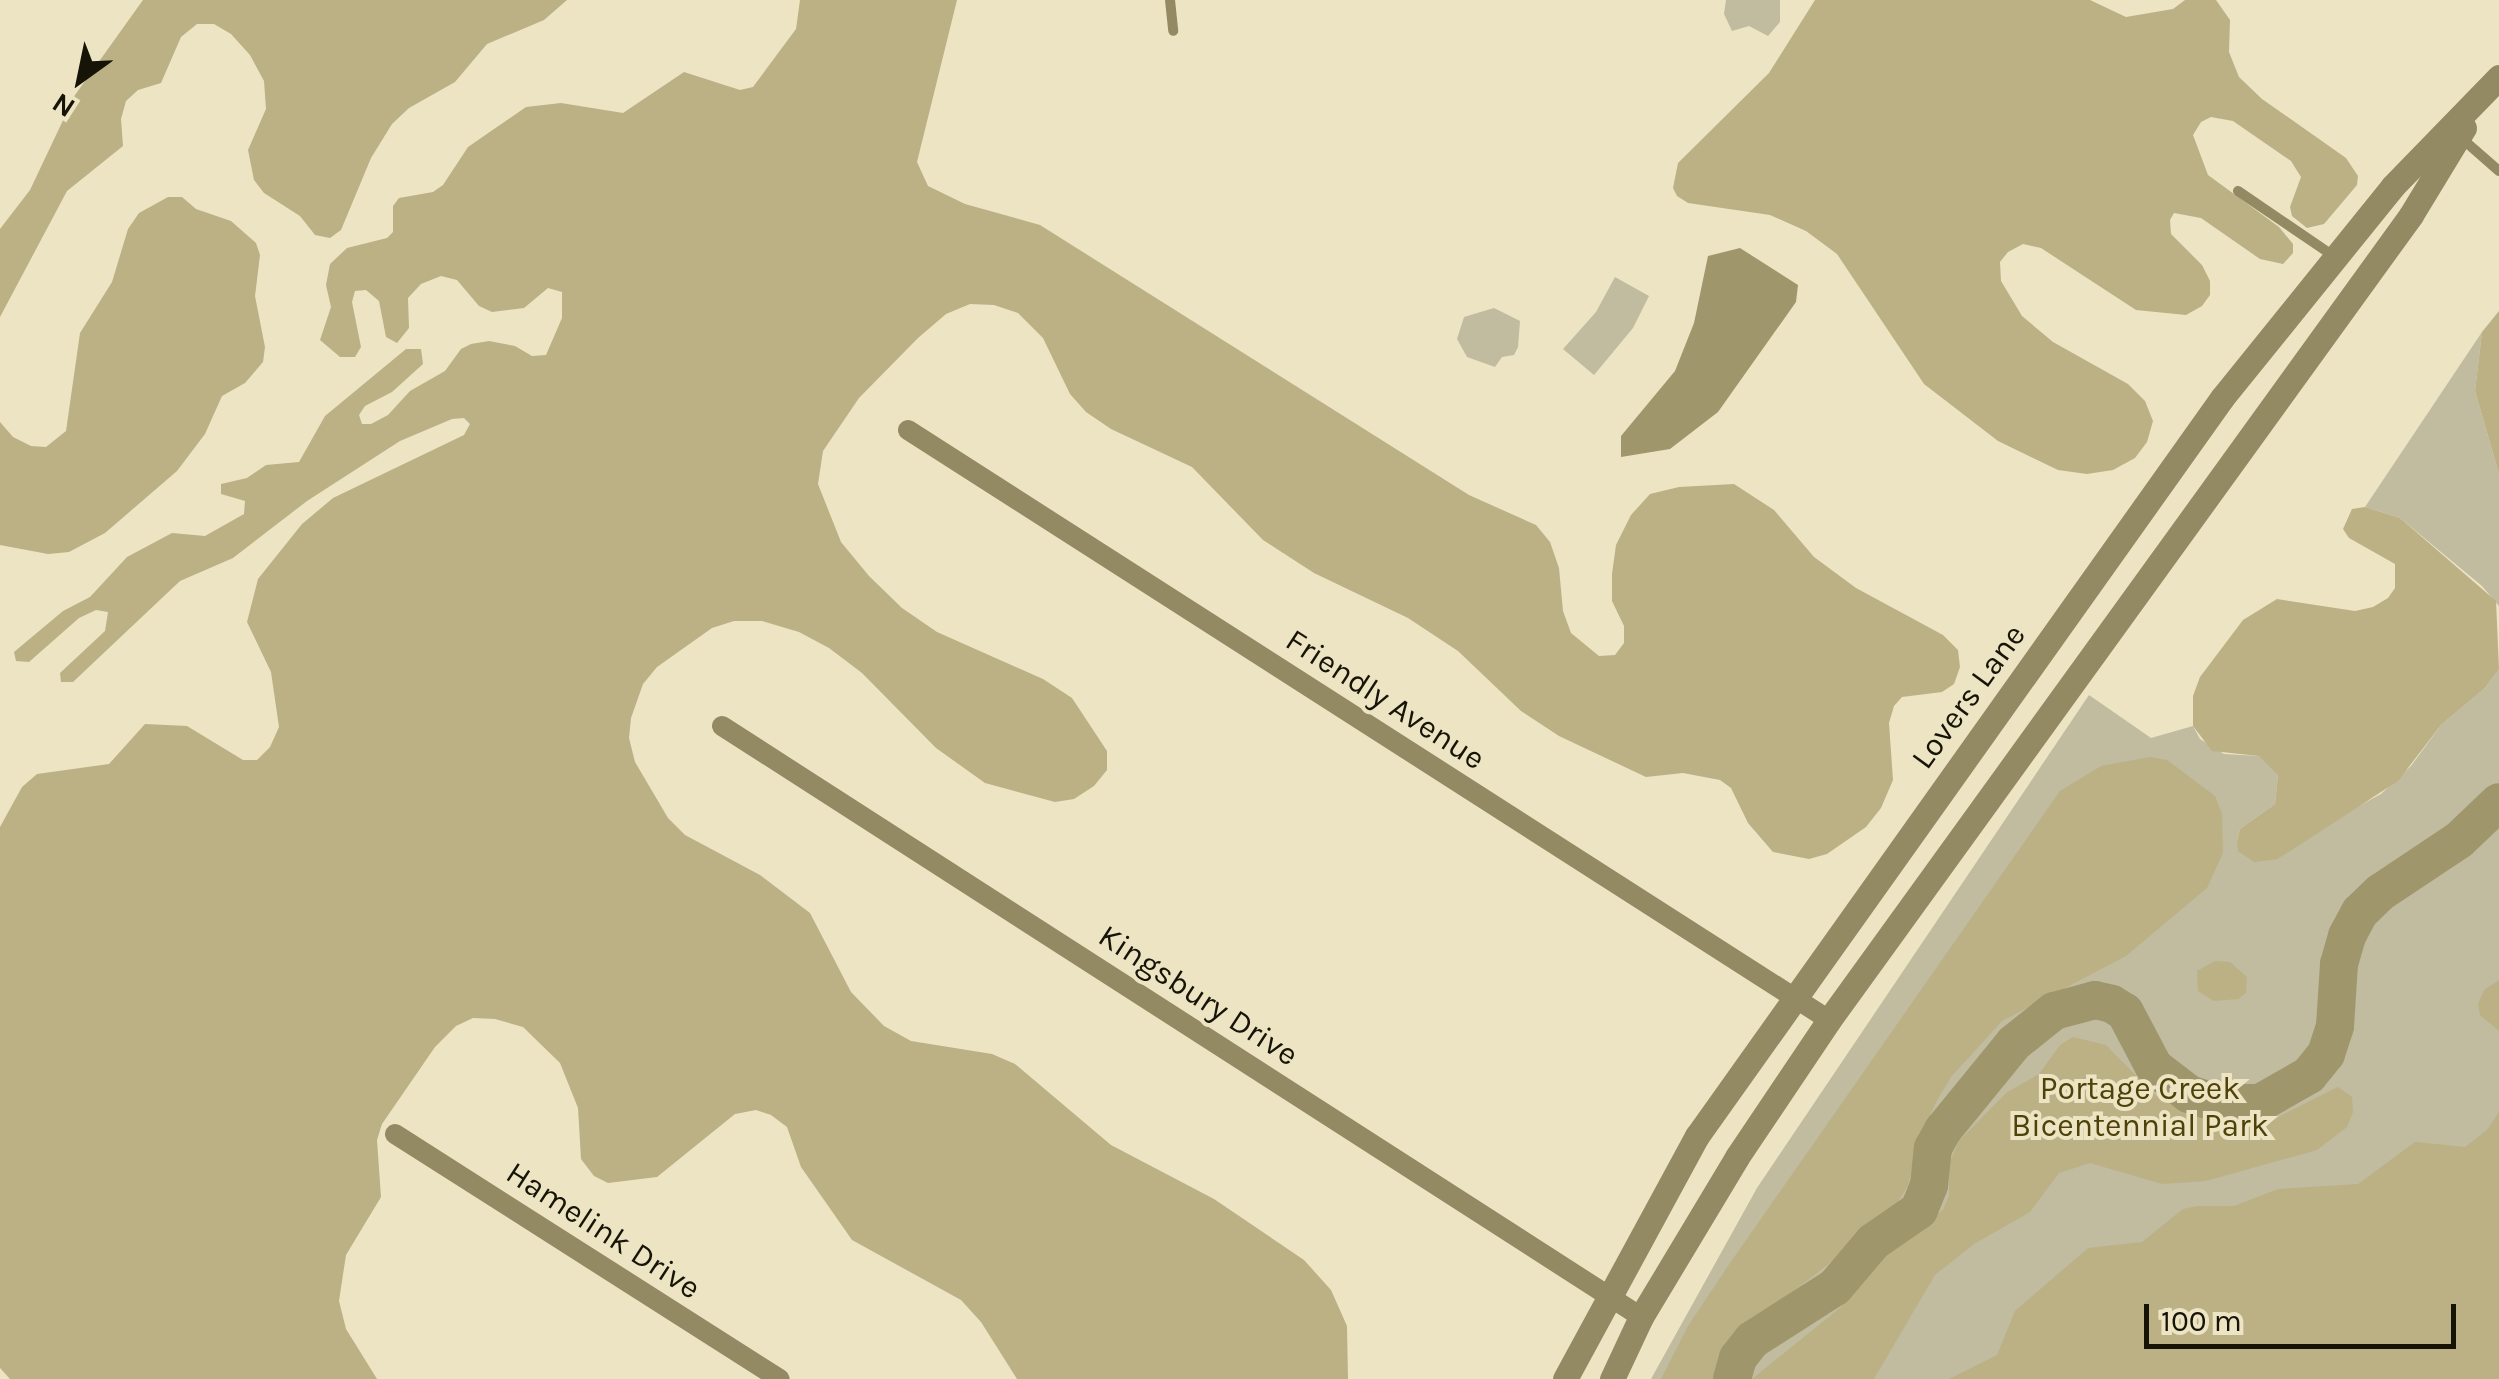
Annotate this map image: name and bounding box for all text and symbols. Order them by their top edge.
north arrow [30,30,130,130]
text: N [46,86,81,125]
street label: Lovers Lane [1904,617,2034,777]
street label: Friendly Avenue [1278,621,1492,779]
street label: Kingsbury Drive [1091,917,1305,1075]
park label: Portage Creek Bicentennial Park [2011,1071,2269,1146]
street label: Hamelink Drive [499,1154,707,1308]
scale bar [2149,1284,2462,1346]
text: 100 m [2161,1303,2242,1339]

